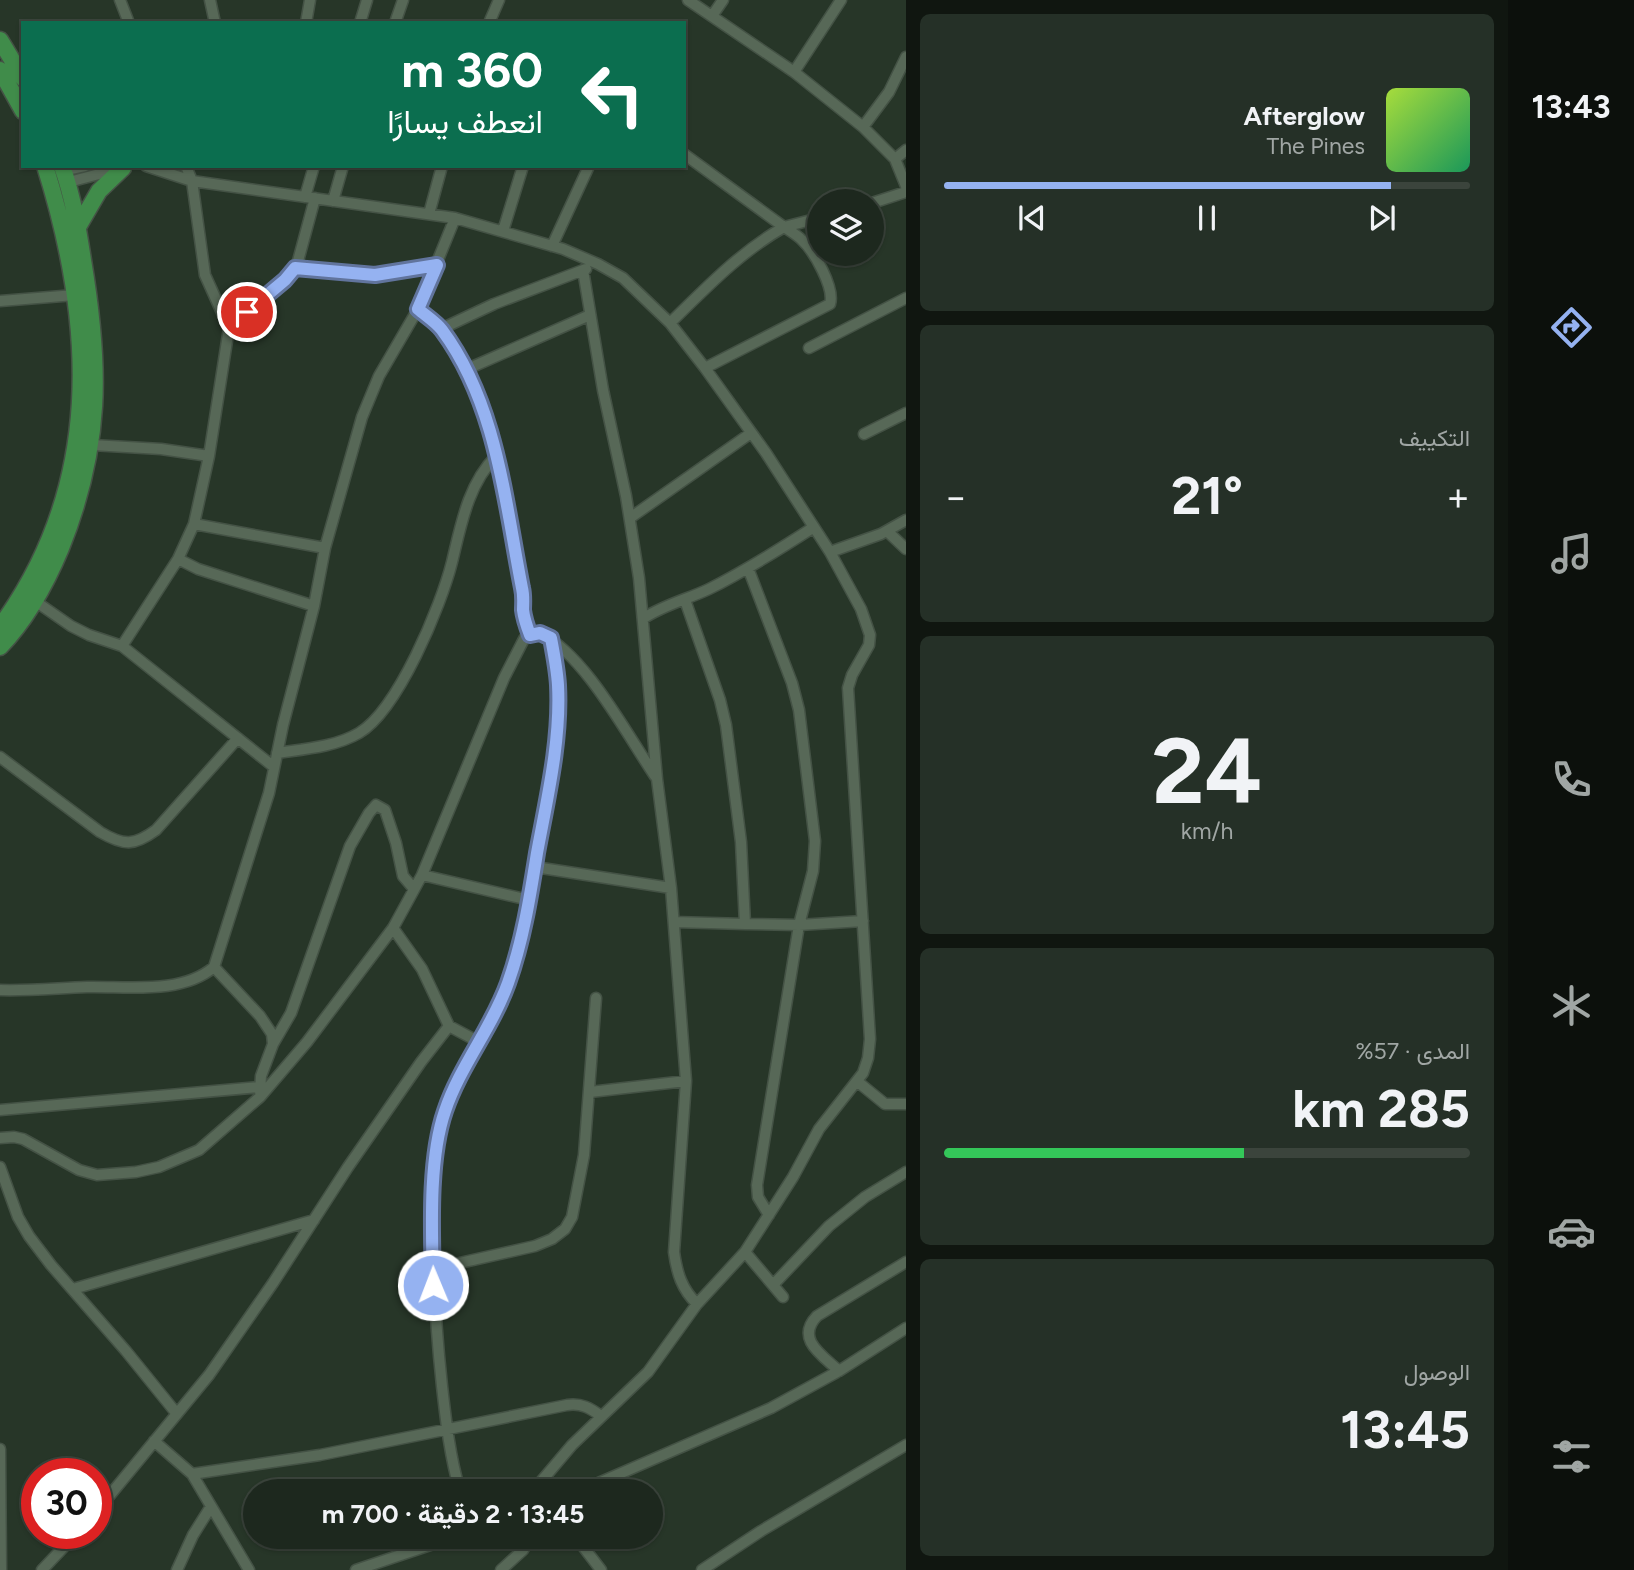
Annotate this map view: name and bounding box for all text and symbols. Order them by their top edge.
text: 360 m [401,40,543,99]
icon: left [567,49,658,140]
text: 13:43 [1532,88,1611,126]
text: Afterglow [1243,100,1365,132]
text: انعطف يسارًا [387,103,543,141]
text: The Pines [1266,132,1365,160]
map controls [807,189,884,266]
button: layers [807,189,884,266]
icon: previous [1013,199,1051,237]
icon: pause [1188,199,1226,237]
icon: next [1363,199,1401,237]
pin [217,282,277,342]
icon: arrive [228,293,266,331]
icon: directions [1547,303,1596,352]
text: التكييف [1399,424,1470,452]
text: 21° [1171,465,1243,527]
text: − [944,474,968,520]
text: + [1446,474,1470,520]
icon: music [1547,529,1596,578]
text: 24 [1152,717,1262,826]
icon: phone [1547,755,1596,804]
text: km/h [1181,817,1233,845]
icon: climate [1547,981,1596,1030]
text: المدى · 57% [1356,1037,1470,1065]
text: 285 km [1292,1078,1470,1140]
icon: car [1547,1207,1596,1256]
position arrow [396,1248,470,1322]
text: الوصول [1404,1358,1470,1386]
text: 13:45 [1340,1399,1470,1461]
icon: filters [1547,1432,1596,1481]
speed limit sign: 30 [21,1458,112,1549]
text: 13:45 · 2 دقيقة · 700 m [322,1498,584,1530]

